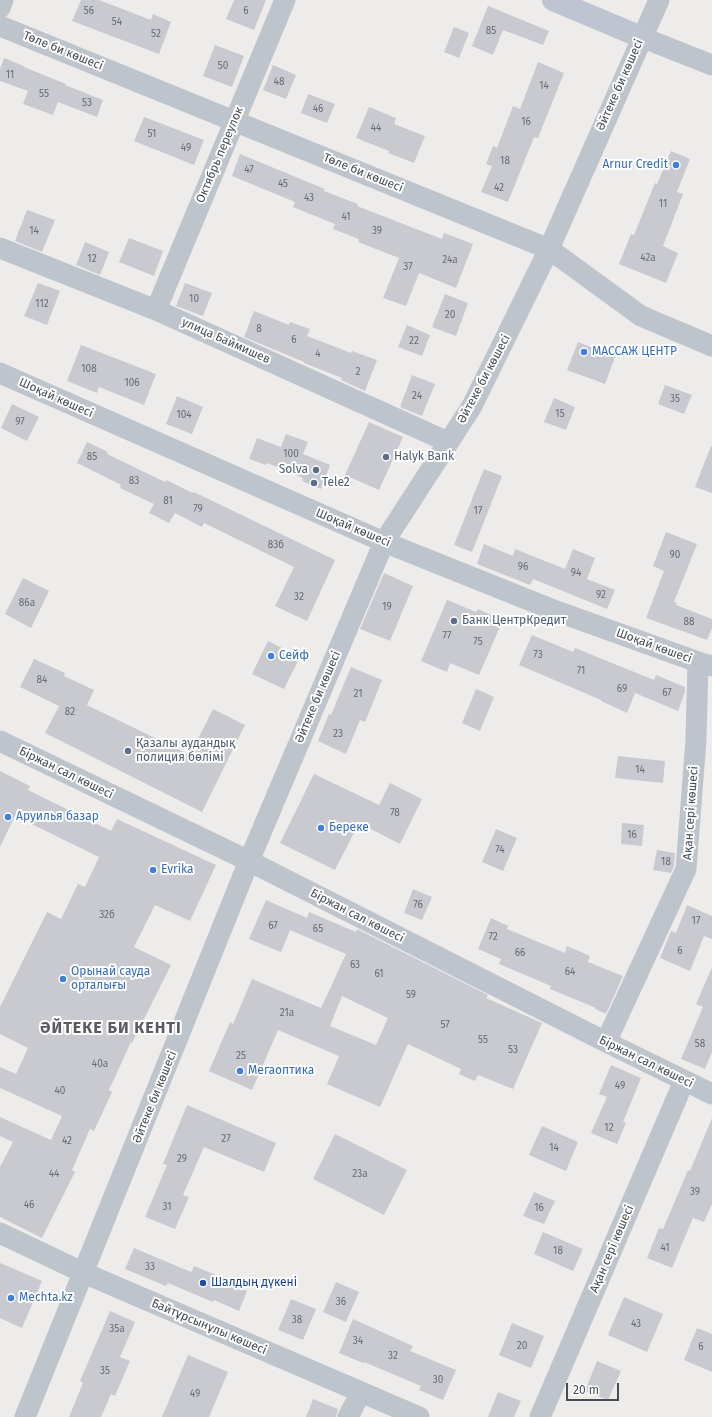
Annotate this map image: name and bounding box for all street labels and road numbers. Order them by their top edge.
street label: Төле би көшесі [21,28,105,74]
street label: Әйтеке би көшесі [593,37,647,133]
street label: Октябрь переулок [193,105,247,205]
street label: Төле би көшесі [321,150,405,196]
street label: улица Баймишев [179,315,273,367]
street label: Әйтеке би көшесі [455,332,513,426]
street label: Шоқай көшесі [17,375,95,421]
street label: Шоқай көшесі [314,506,392,550]
street label: Шоқай көшесі [614,626,694,666]
street label: Әйтеке би көшесі [292,649,344,745]
street label: Біржан сал көшесі [16,744,116,802]
street label: Ақан сері көшесі [681,766,701,860]
street label: Біржан сал көшесі [308,886,406,946]
street label: Біржан сал көшесі [596,1033,696,1091]
street label: Әйтеке би көшесі [130,1049,180,1145]
street label: Ақан сері көшесі [587,1203,637,1295]
street label: Байтұрсынұлы көшесі [149,1296,269,1358]

